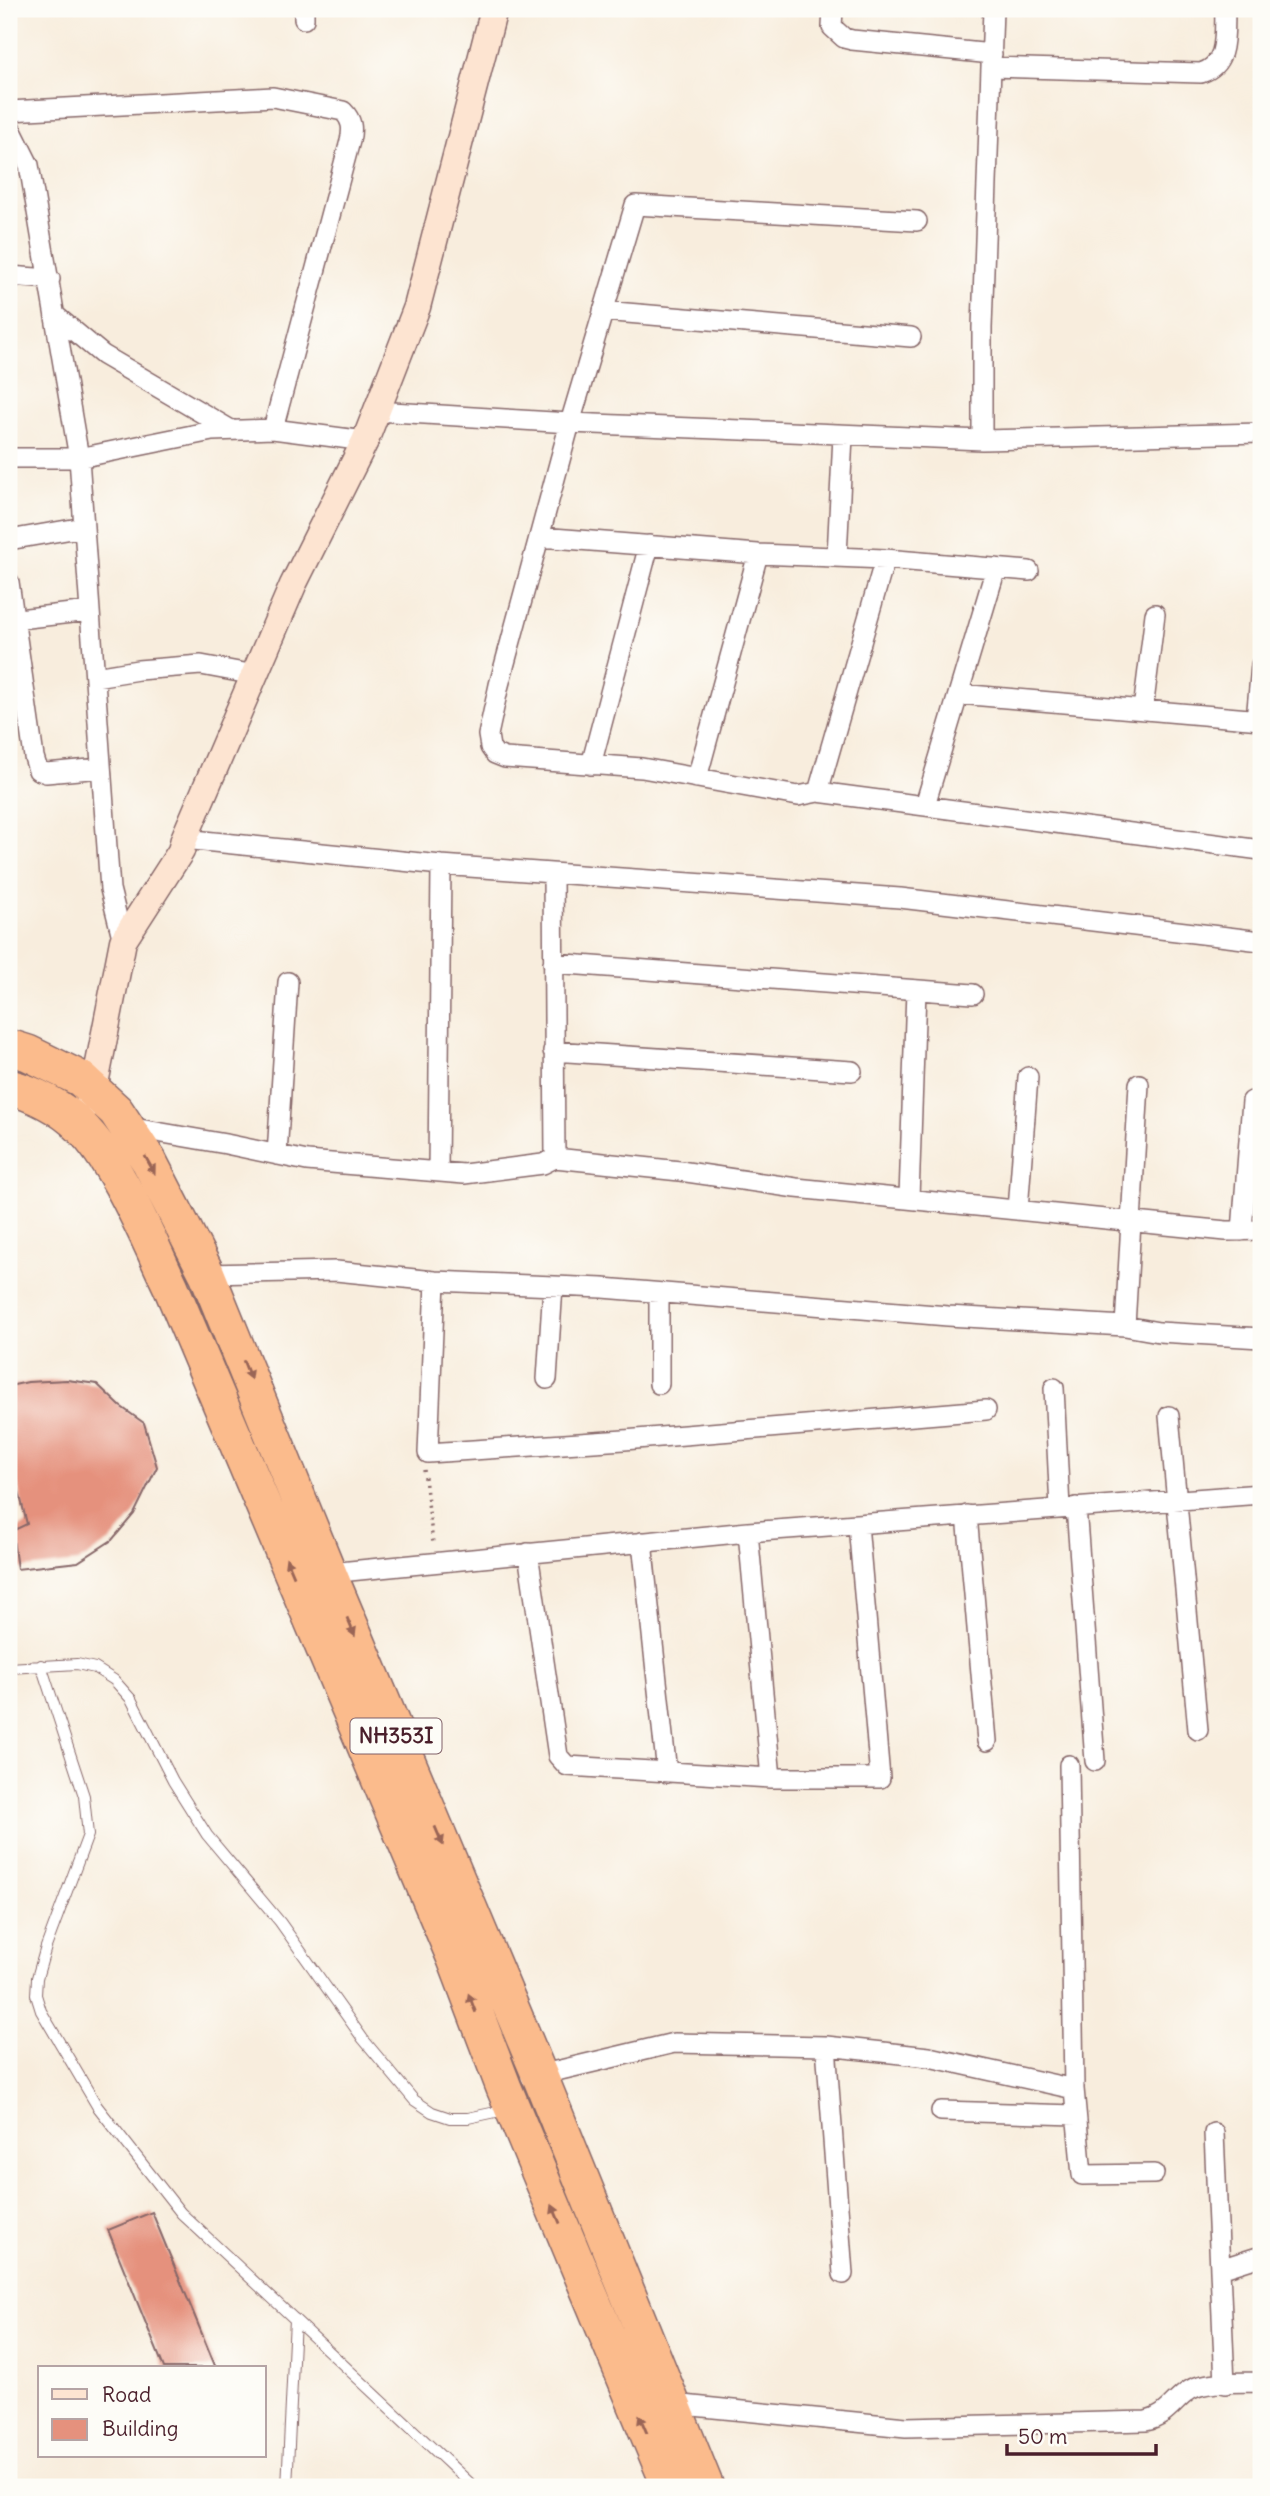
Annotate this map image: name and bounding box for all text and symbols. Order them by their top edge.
one-way arrow [144,1155,156,1175]
one-way arrow [241,1360,252,1381]
one-way arrow [284,1557,296,1577]
one-way arrow [345,1616,356,1637]
road number: NH353I [350,1718,442,1754]
one-way arrow [433,1826,444,1847]
one-way arrow [466,1992,477,2013]
one-way arrow [551,2203,562,2224]
legend [38,2366,266,2458]
text: Road [102,2381,151,2408]
scale bar [1007,2412,1156,2456]
one-way arrow [638,2414,649,2435]
text: Building [102,2415,178,2442]
text: 50 m [1018,2423,1067,2450]

